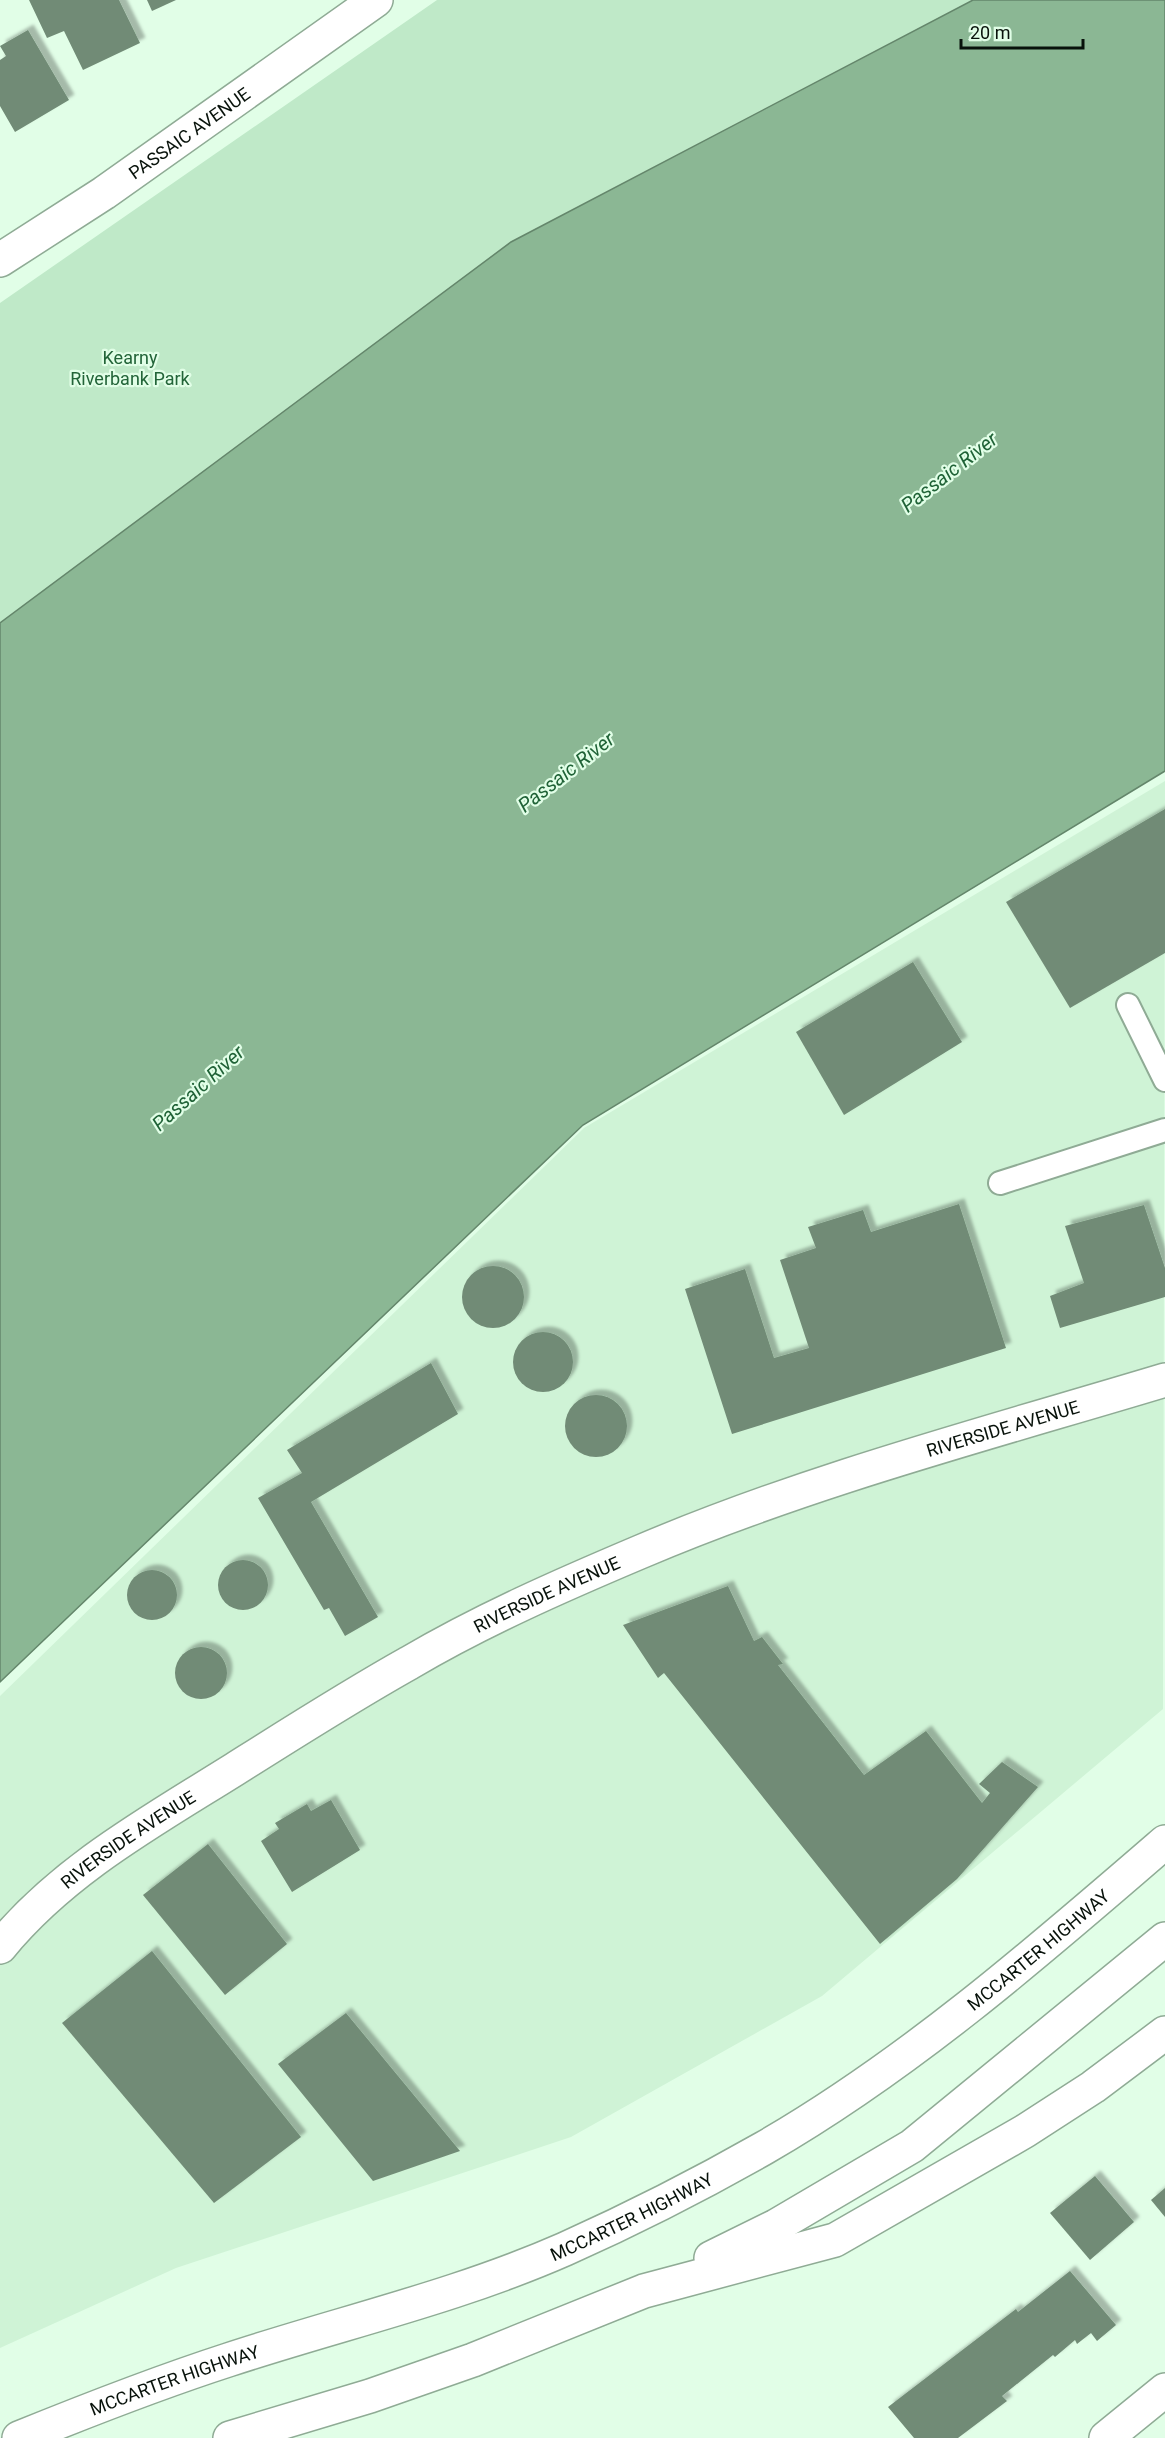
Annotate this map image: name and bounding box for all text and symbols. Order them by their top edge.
scale bar [961,12,1082,50]
text: 20 m [970,22,1010,43]
street label: PASSAIC AVENUE [124,83,254,183]
park label: Kearny Riverbank Park [70,347,191,389]
water label: Passaic River [896,426,1003,517]
water label: Passaic River [513,726,620,817]
water label: Passaic River [147,1039,250,1136]
street label: RIVERSIDE AVENUE [924,1395,1082,1461]
street label: RIVERSIDE AVENUE [470,1551,623,1637]
street label: RIVERSIDE AVENUE [56,1786,199,1893]
street label: MCCARTER HIGHWAY [963,1884,1113,2015]
street label: MCCARTER HIGHWAY [547,2168,716,2265]
street label: MCCARTER HIGHWAY [87,2340,262,2419]

